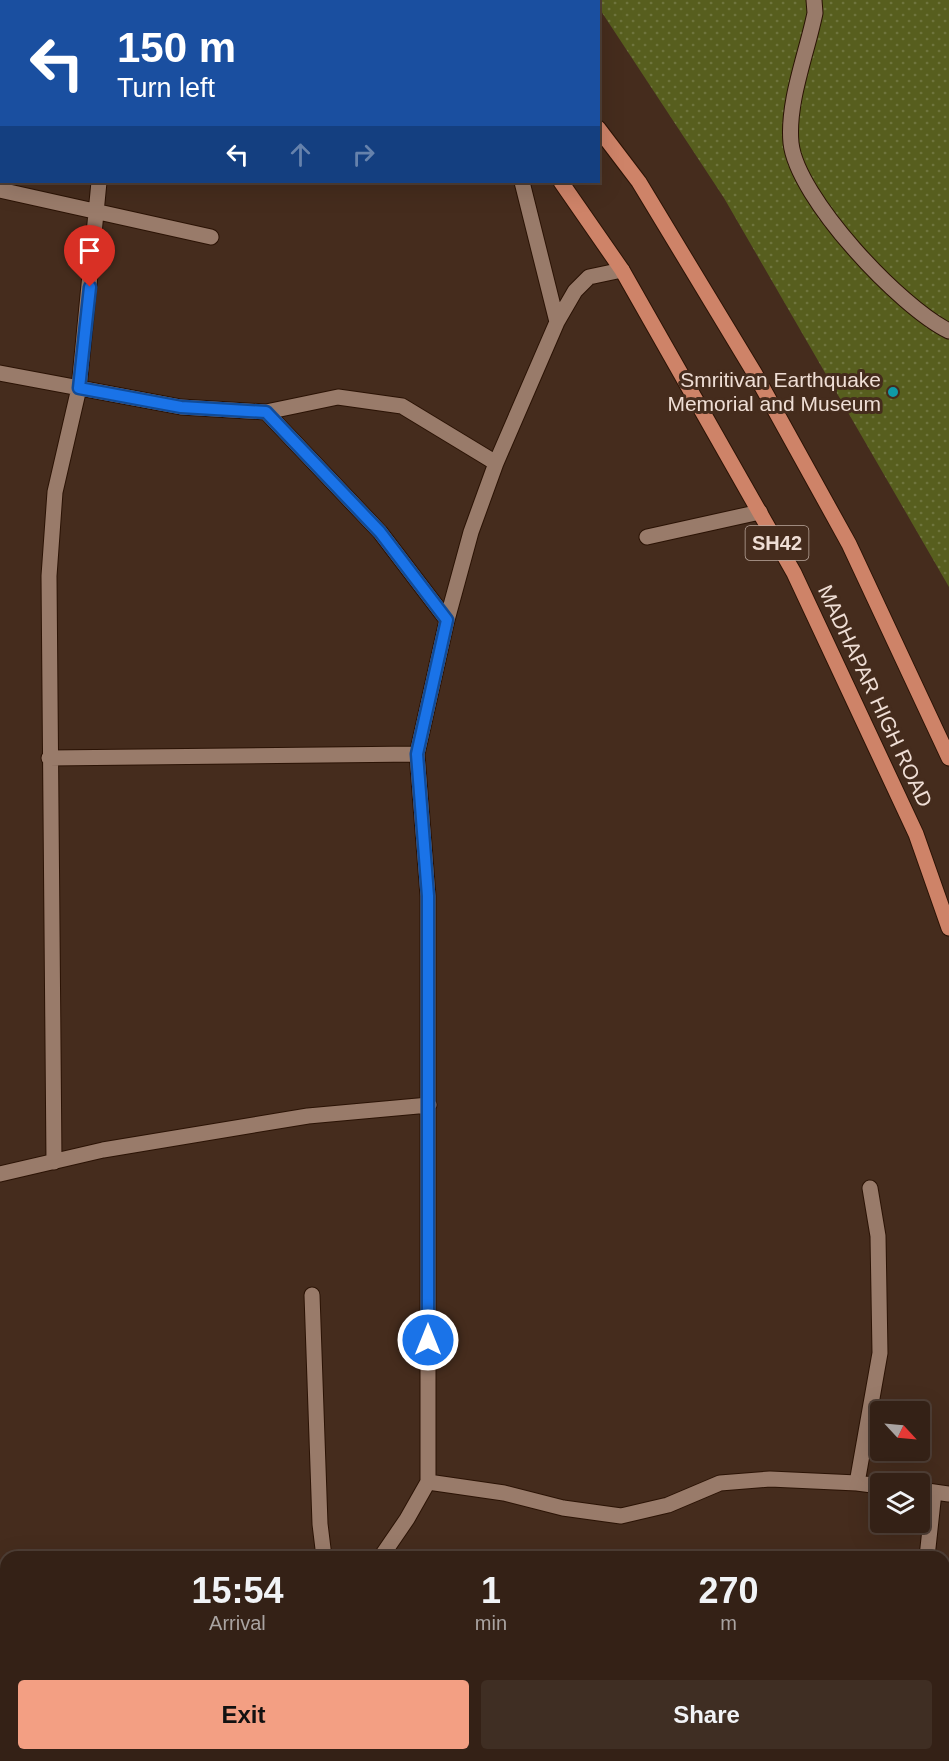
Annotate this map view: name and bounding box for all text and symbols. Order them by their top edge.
icon: left [18,24,96,102]
text: 150 m [117,24,236,71]
text: Turn left [117,73,215,103]
icon: left [221,138,254,171]
icon: ahead [284,138,317,171]
icon: right [347,138,380,171]
pin [64,225,115,287]
icon: arrive [73,234,106,267]
place label: Smritivan Earthquake Memorial and Museum [667,368,881,415]
marker: Smritivan Earthquake Memorial and Museum [886,385,900,399]
road number: SH42 [746,526,808,560]
street label: MADHAPAR HIGH ROAD [814,581,937,810]
position arrow [396,1308,460,1372]
north arrow [870,1401,930,1461]
map controls [870,1401,930,1533]
button: layers [870,1473,930,1533]
text: 15:54 [191,1570,283,1611]
text: 1 [481,1570,501,1611]
text: 270 [698,1570,759,1611]
text: Arrival [209,1612,266,1634]
text: min [475,1612,507,1634]
text: m [720,1612,737,1634]
button: Exit [18,1680,469,1749]
button: Share [481,1680,932,1749]

